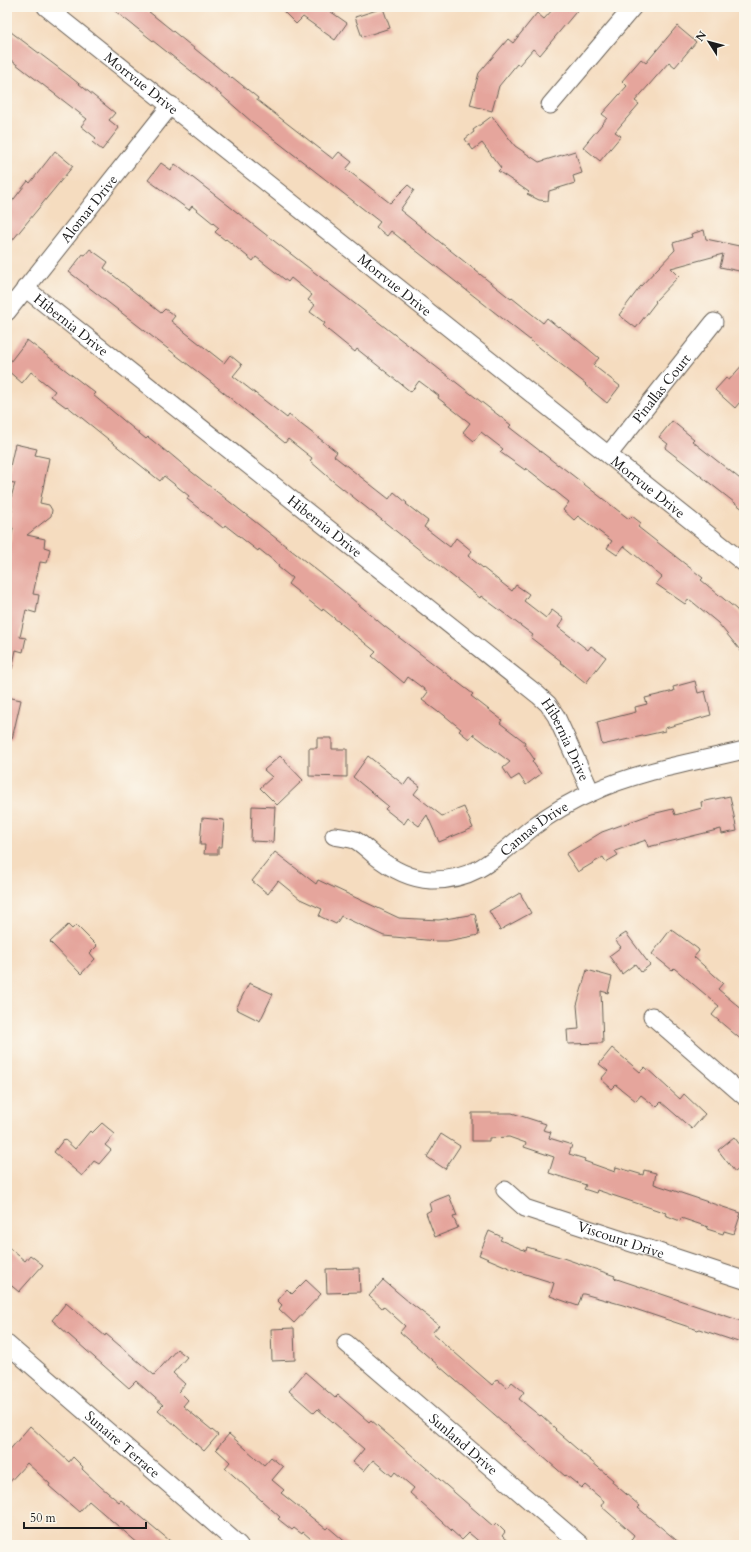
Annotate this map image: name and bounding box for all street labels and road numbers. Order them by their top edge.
street label: Morrvue Drive [100,48,182,119]
street label: Alomar Drive [57,171,122,247]
street label: Morrvue Drive [354,250,436,321]
street label: Hibernia Drive [30,290,112,361]
street label: Pinallas Court [628,350,695,427]
street label: Morrvue Drive [607,452,689,523]
street label: Hibernia Drive [283,491,366,562]
street label: Hibernia Drive [537,695,594,784]
street label: Cannas Drive [496,797,572,861]
street label: Viscount Drive [575,1217,667,1263]
street label: Sunaire Terrace [81,1407,164,1482]
street label: Sunland Drive [425,1409,502,1479]

